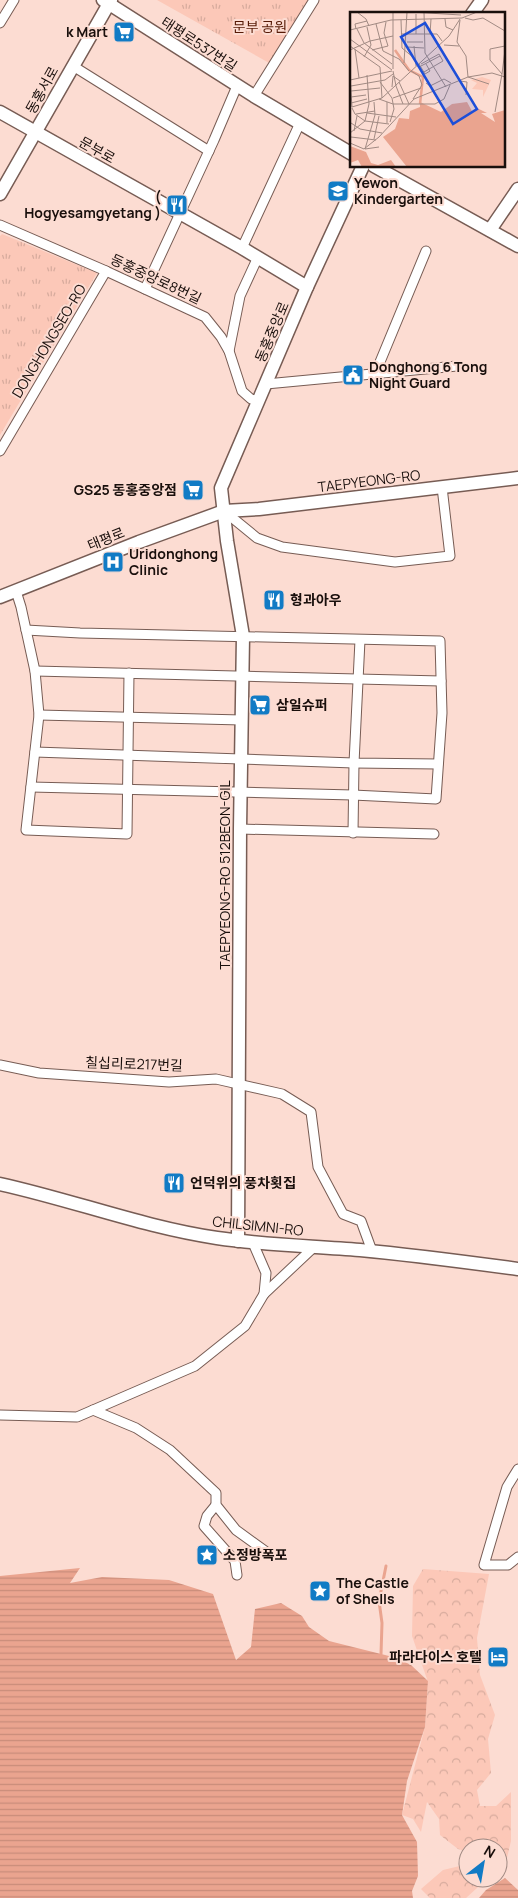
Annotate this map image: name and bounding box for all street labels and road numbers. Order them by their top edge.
street label: 태평로537번길 [158,12,241,75]
street label: 동홍서로 [21,63,62,117]
street label: 문부로 [76,132,119,167]
street label: 동홍중앙로8번길 [108,249,205,308]
street label: DONGHONGSEO-RO [7,280,90,401]
street label: 동홍중앙로 [250,298,293,365]
street label: TAEPYEONG-RO [317,465,421,496]
street label: 태평로 [84,522,127,555]
street label: TAEPYEONG-RO 512BEON-GIL [215,780,234,970]
street label: 칠십리로217번길 [85,1052,183,1075]
street label: CHILSIMNI-RO [212,1211,304,1240]

